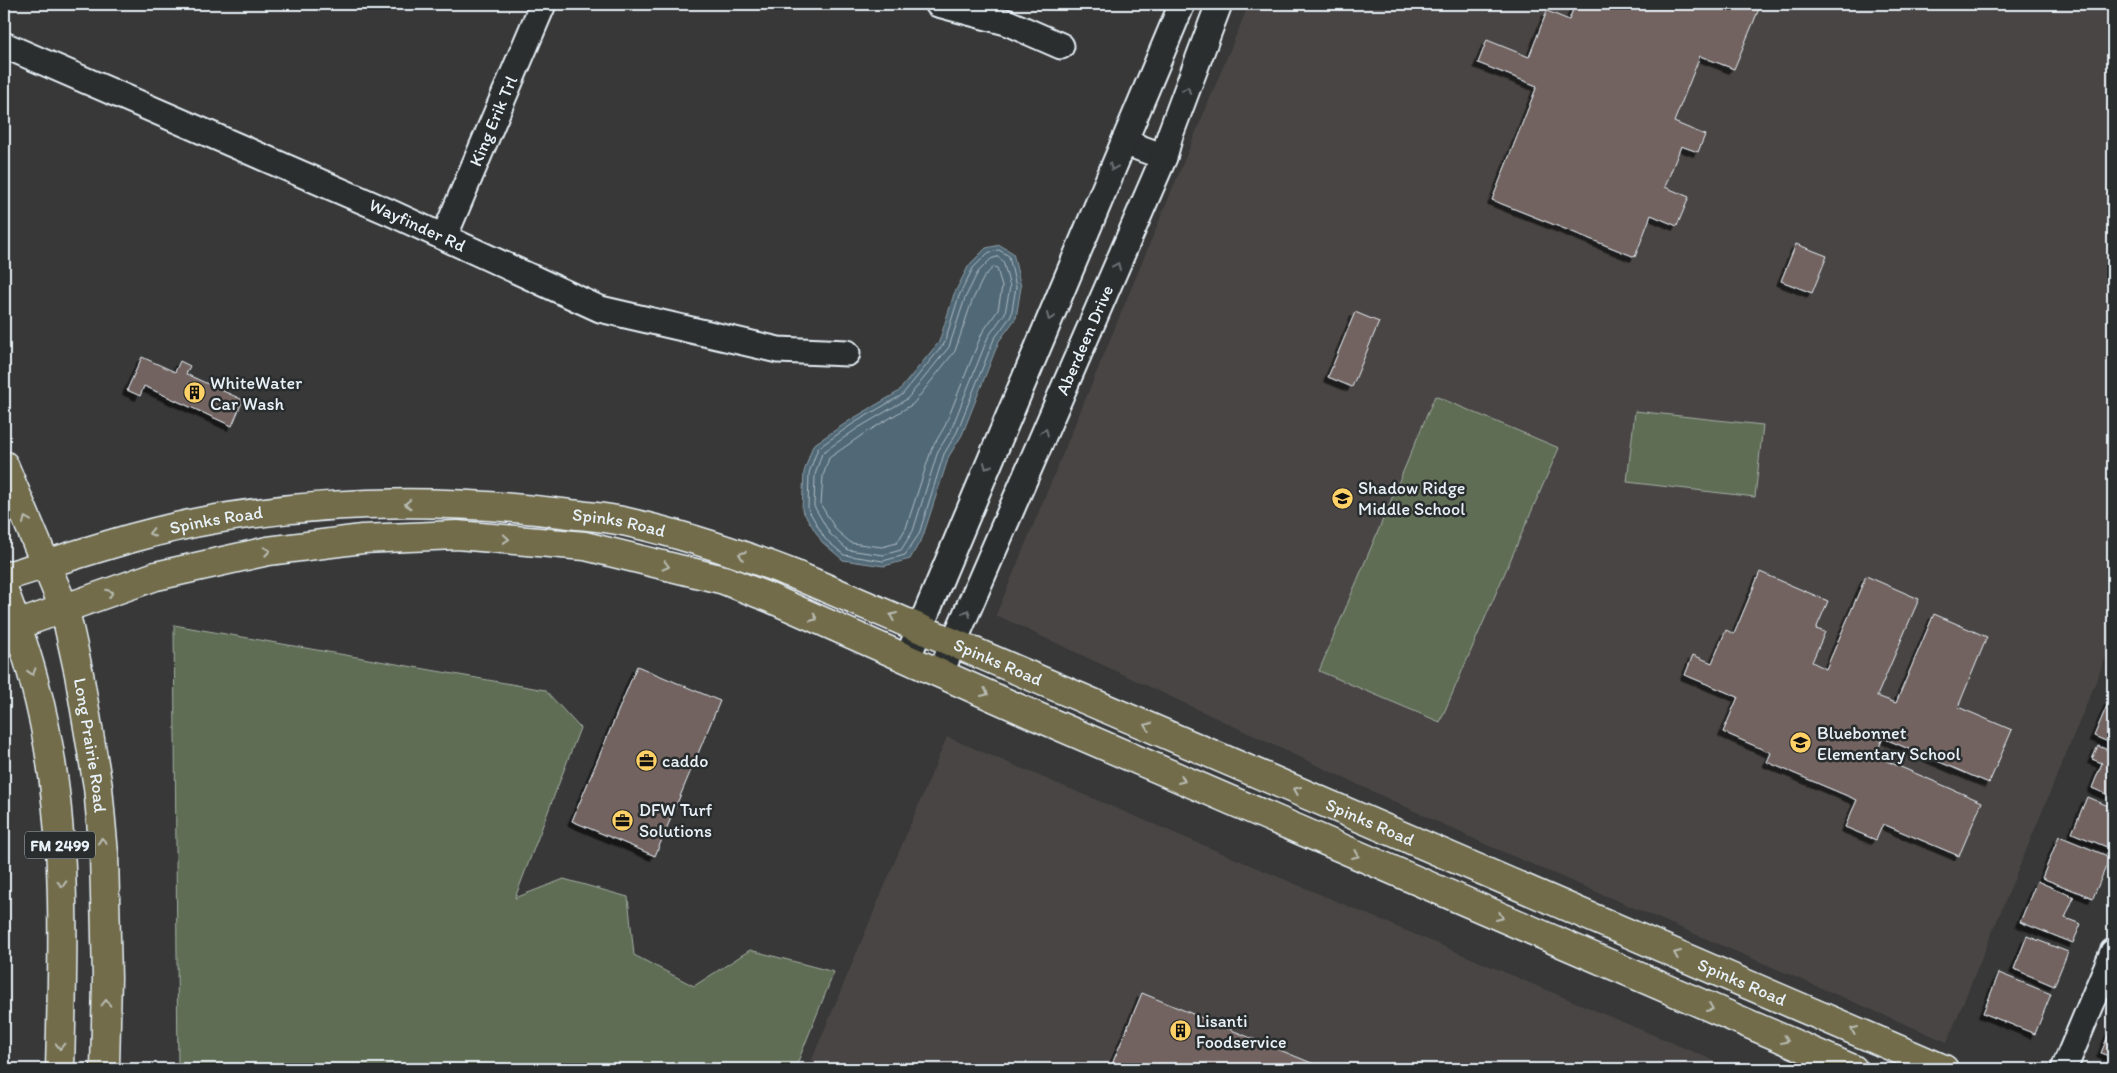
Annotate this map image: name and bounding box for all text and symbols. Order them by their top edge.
street label: King Erik Trl [464,72,522,170]
one-way arrow [1181,86,1191,95]
one-way arrow [1108,162,1119,171]
street label: Wayfinder Rd [366,194,469,257]
one-way arrow [1110,262,1121,271]
street label: Aberdeen Drive [1051,282,1118,398]
one-way arrow [1046,312,1056,320]
place label: WhiteWater Car Wash [210,372,303,415]
building icon: WhiteWater Car Wash [182,381,206,405]
one-way arrow [1039,428,1050,437]
one-way arrow [983,462,993,470]
place label: Shadow Ridge Middle School [1358,477,1465,520]
school or university icon: Shadow Ridge Middle School [1330,486,1354,510]
one-way arrow [403,499,411,509]
street label: Spinks Road [167,501,264,539]
street label: Spinks Road [571,503,668,542]
one-way arrow [22,516,32,524]
one-way arrow [148,528,157,538]
one-way arrow [502,533,510,544]
one-way arrow [263,547,272,557]
one-way arrow [738,551,747,561]
one-way arrow [661,560,670,571]
one-way arrow [106,589,114,599]
one-way arrow [960,609,971,618]
one-way arrow [809,611,818,622]
one-way arrow [889,612,898,623]
street label: Spinks Road [950,633,1046,691]
one-way arrow [26,667,36,675]
street label: Long Prairie Road [69,676,111,814]
one-way arrow [980,687,989,698]
one-way arrow [1144,721,1153,732]
place label: Bluebonnet Elementary School [1817,722,1961,765]
school or university icon: Bluebonnet Elementary School [1789,731,1813,755]
office icon: caddo [634,749,658,773]
place label: caddo [662,750,708,772]
one-way arrow [1177,773,1186,784]
one-way arrow [1293,786,1302,797]
street label: Spinks Road [1322,793,1418,851]
place label: DFW Turf Solutions [639,799,713,842]
office icon: DFW Turf Solutions [611,808,635,832]
road number: FM 2499 [25,832,95,858]
one-way arrow [97,836,108,844]
one-way arrow [1351,848,1360,859]
one-way arrow [56,880,67,888]
one-way arrow [1495,910,1504,921]
one-way arrow [1673,950,1682,961]
street label: Spinks Road [1694,953,1790,1011]
one-way arrow [101,999,111,1006]
one-way arrow [1706,1002,1714,1012]
place label: Lisanti Foodservice [1196,1010,1286,1053]
building icon: Lisanti Foodservice [1168,1019,1192,1043]
one-way arrow [1850,1026,1859,1037]
one-way arrow [1780,1033,1789,1044]
one-way arrow [55,1043,66,1051]

